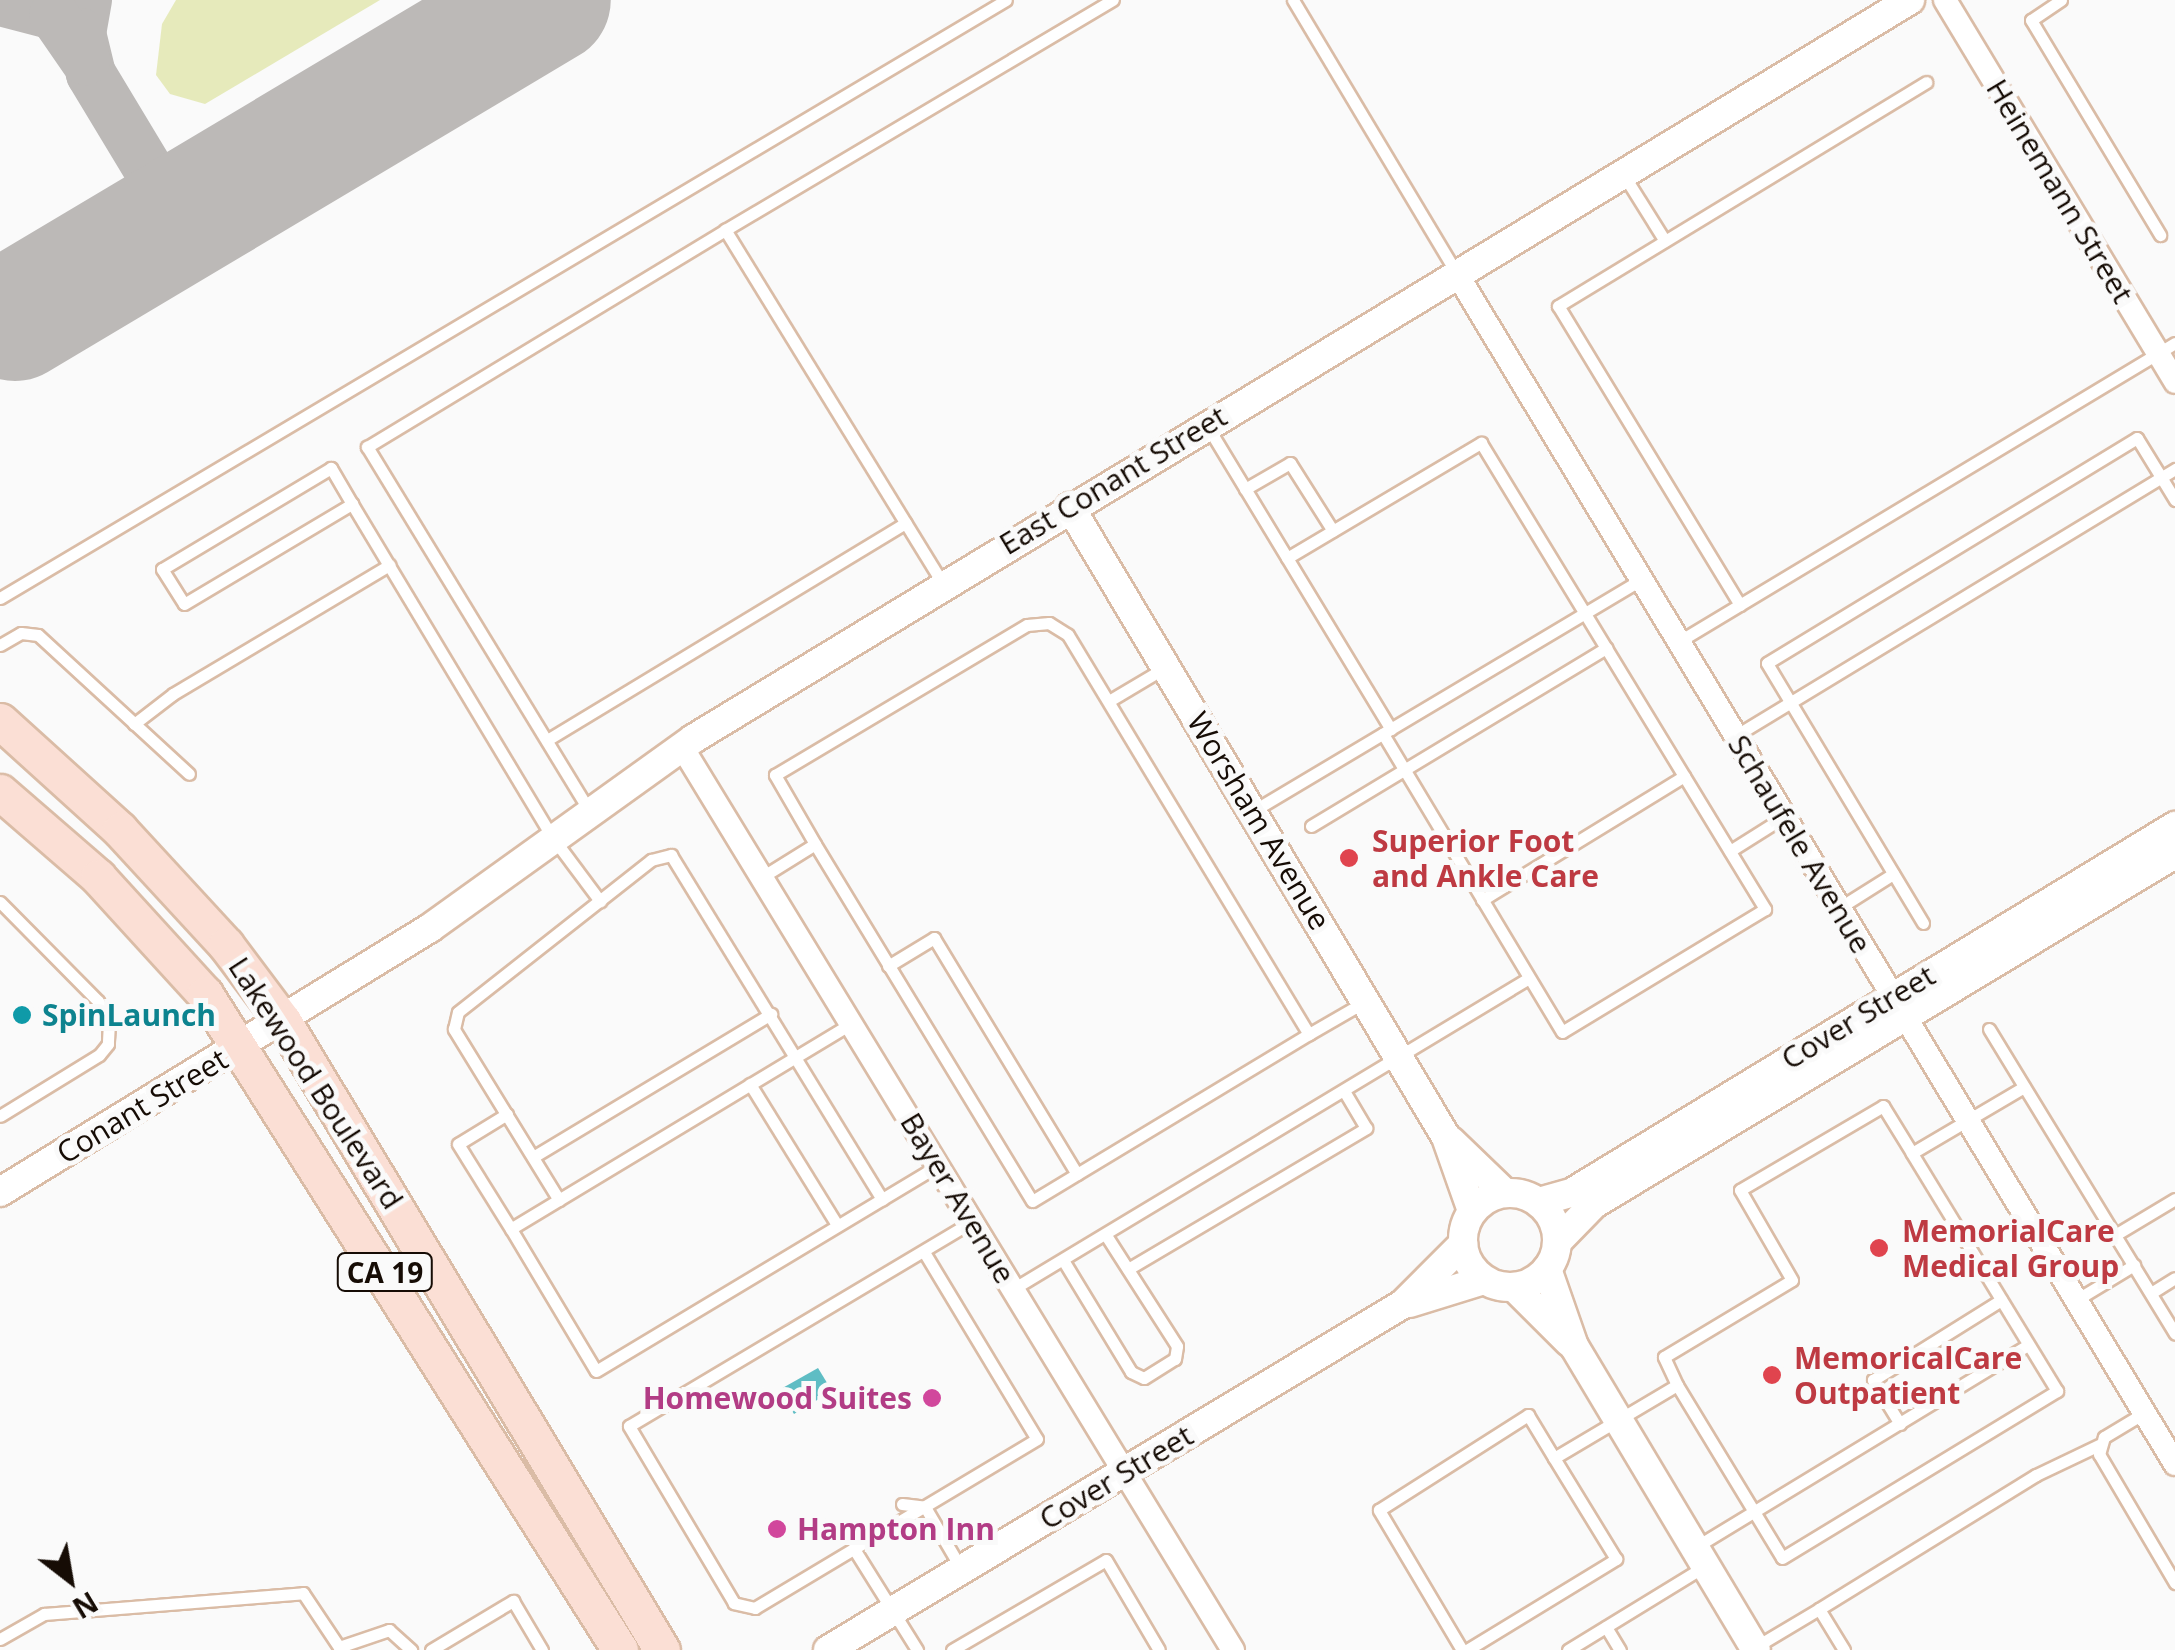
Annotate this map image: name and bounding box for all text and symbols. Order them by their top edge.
street label: Heinemann Street [1979,73,2141,309]
street label: East Conant Street [993,398,1233,562]
street label: Worsham Avenue [1180,706,1338,936]
street label: Schaufele Avenue [1721,728,1879,960]
place label: Superior Foot and Ankle Care [1372,823,1599,894]
marker: Superior Foot and Ankle Care [1336,845,1362,871]
street label: Lakewood Boulevard [221,950,411,1216]
street label: Cover Street [1775,957,1941,1077]
place label: SpinLaunch [42,997,216,1033]
marker: SpinLaunch [11,1004,33,1026]
street label: Conant Street [50,1041,234,1171]
street label: Bayer Avenue [893,1106,1023,1290]
place label: MemorialCare Medical Group [1902,1213,2119,1284]
marker: MemorialCare Medical Group [1866,1235,1892,1261]
road number: CA 19 [335,1249,435,1295]
place label: MemoricalCare Outpatient [1794,1340,2022,1410]
marker: MemoricalCare Outpatient [1759,1362,1785,1388]
place label: Homewood Suites [643,1380,912,1416]
marker: Homewood Suites [921,1387,943,1409]
street label: Cover Street [1033,1417,1199,1537]
place label: Hampton Inn [797,1511,995,1547]
marker: Hampton Inn [766,1518,788,1540]
north arrow [20,1530,120,1630]
text: N [66,1584,105,1628]

